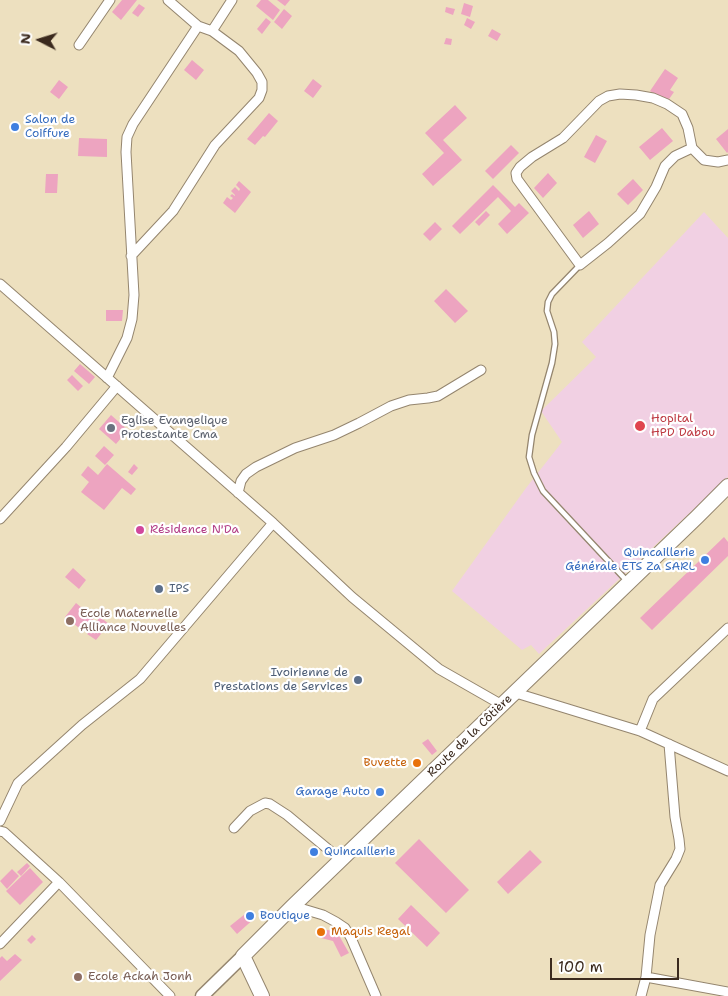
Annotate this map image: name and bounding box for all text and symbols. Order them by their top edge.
north arrow [15,15,65,65]
text: N [16,32,35,45]
place label: Salon de Coiffure [25,113,75,141]
marker: Salon de Coiffure [9,121,21,133]
place label: Hopital HPD Dabou [651,412,715,440]
place label: Eglise Evangelique Protestante Cma [121,414,228,442]
marker: Hopital HPD Dabou [633,419,647,433]
marker: Eglise Evangelique Protestante Cma [105,422,117,434]
place label: Résidence N'Da [150,523,239,537]
marker: Résidence N'Da [134,524,146,536]
place label: Quincaillerie Générale ETS Za SARL [565,546,695,574]
marker: Quincaillerie Générale ETS Za SARL [699,554,711,566]
place label: IPS [169,582,189,596]
marker: IPS [153,583,165,595]
place label: Ecole Maternelle Alliance Nouvelles [80,607,186,635]
marker: Ecole Maternelle Alliance Nouvelles [64,615,76,627]
place label: Ivoirienne de Prestations de Services [214,666,348,694]
marker: Ivoirienne de Prestations de Services [352,674,364,686]
street label: Route de la Côtière [425,692,515,780]
place label: Buvette [363,756,407,770]
marker: Buvette [411,757,423,769]
place label: Garage Auto [296,785,370,799]
marker: Garage Auto [374,786,386,798]
place label: Quincaillerie [324,845,396,859]
marker: Quincaillerie [308,846,320,858]
place label: Boutique [260,909,310,923]
marker: Boutique [244,910,256,922]
place label: Maquis Regal [331,925,410,939]
marker: Maquis Regal [315,926,327,938]
scale bar [553,948,682,980]
text: 100 m [558,957,603,977]
place label: Ecole Ackah Jonh [88,970,192,984]
marker: Ecole Ackah Jonh [72,971,84,983]

